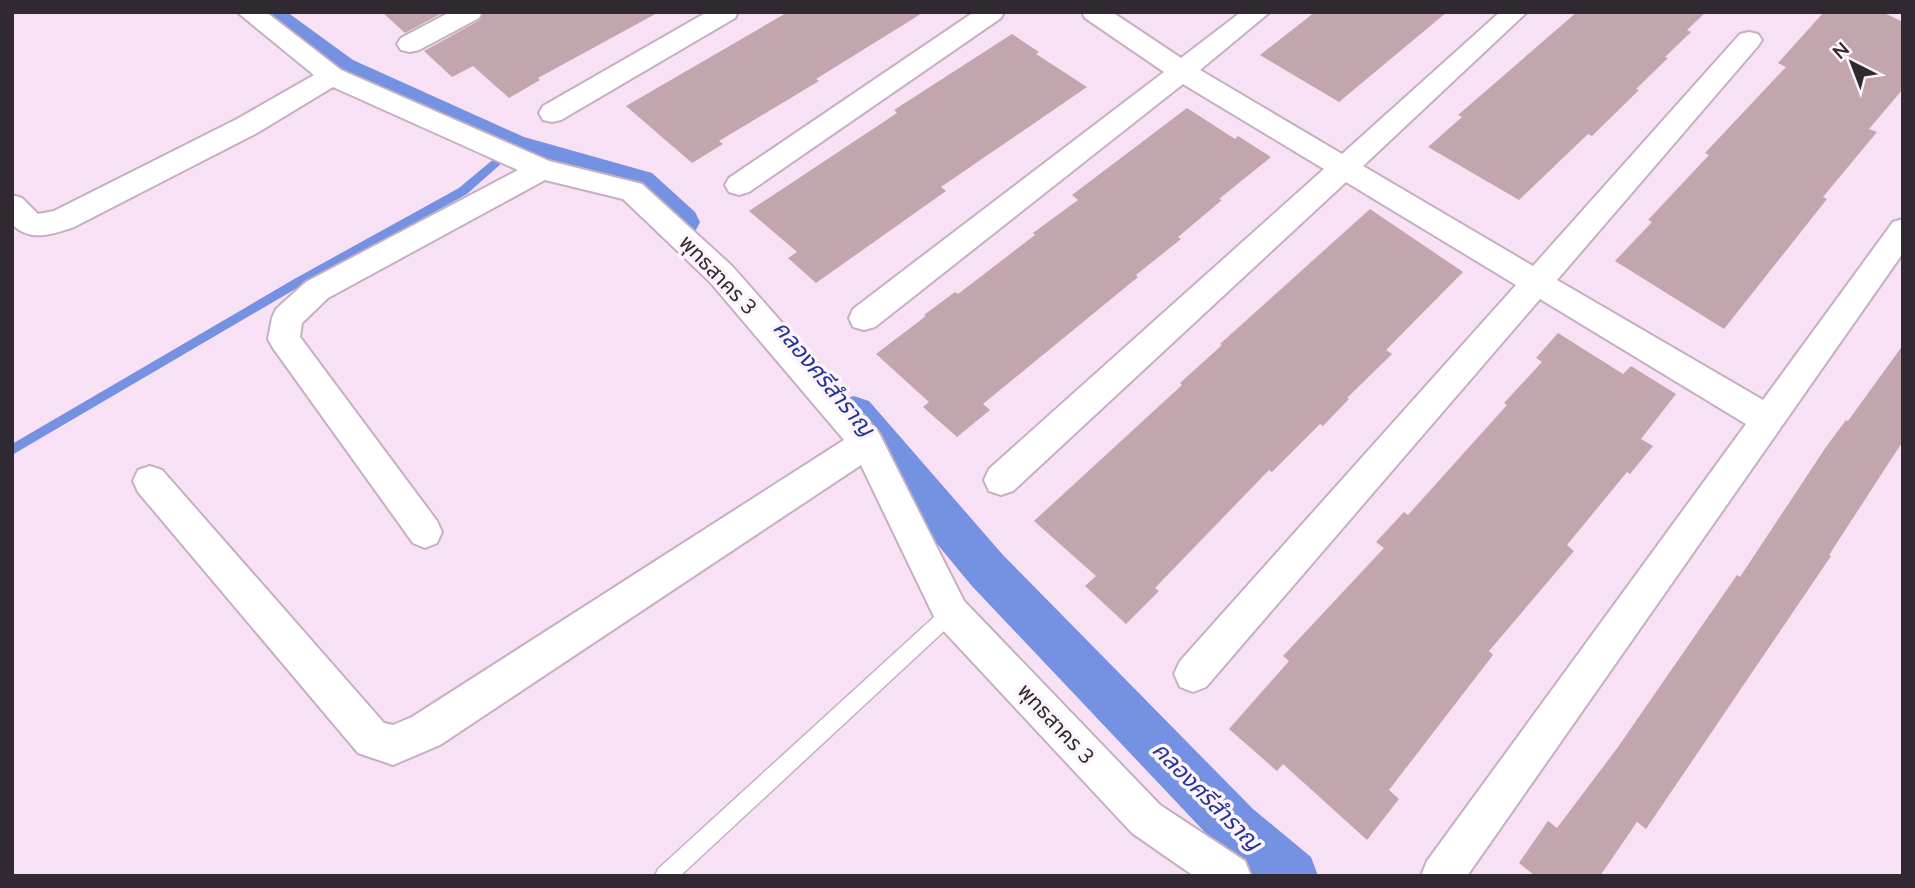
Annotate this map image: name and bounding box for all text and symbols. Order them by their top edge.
north arrow [1817,28,1887,98]
text: N [1827,37,1855,66]
street label: พุทธสาคร 3 [673,229,763,321]
water label: คลองศรีสำราญ [766,314,883,444]
street label: พุทธสาคร 3 [1011,678,1101,770]
water label: คลองศรีสำราญ [1145,735,1269,859]

